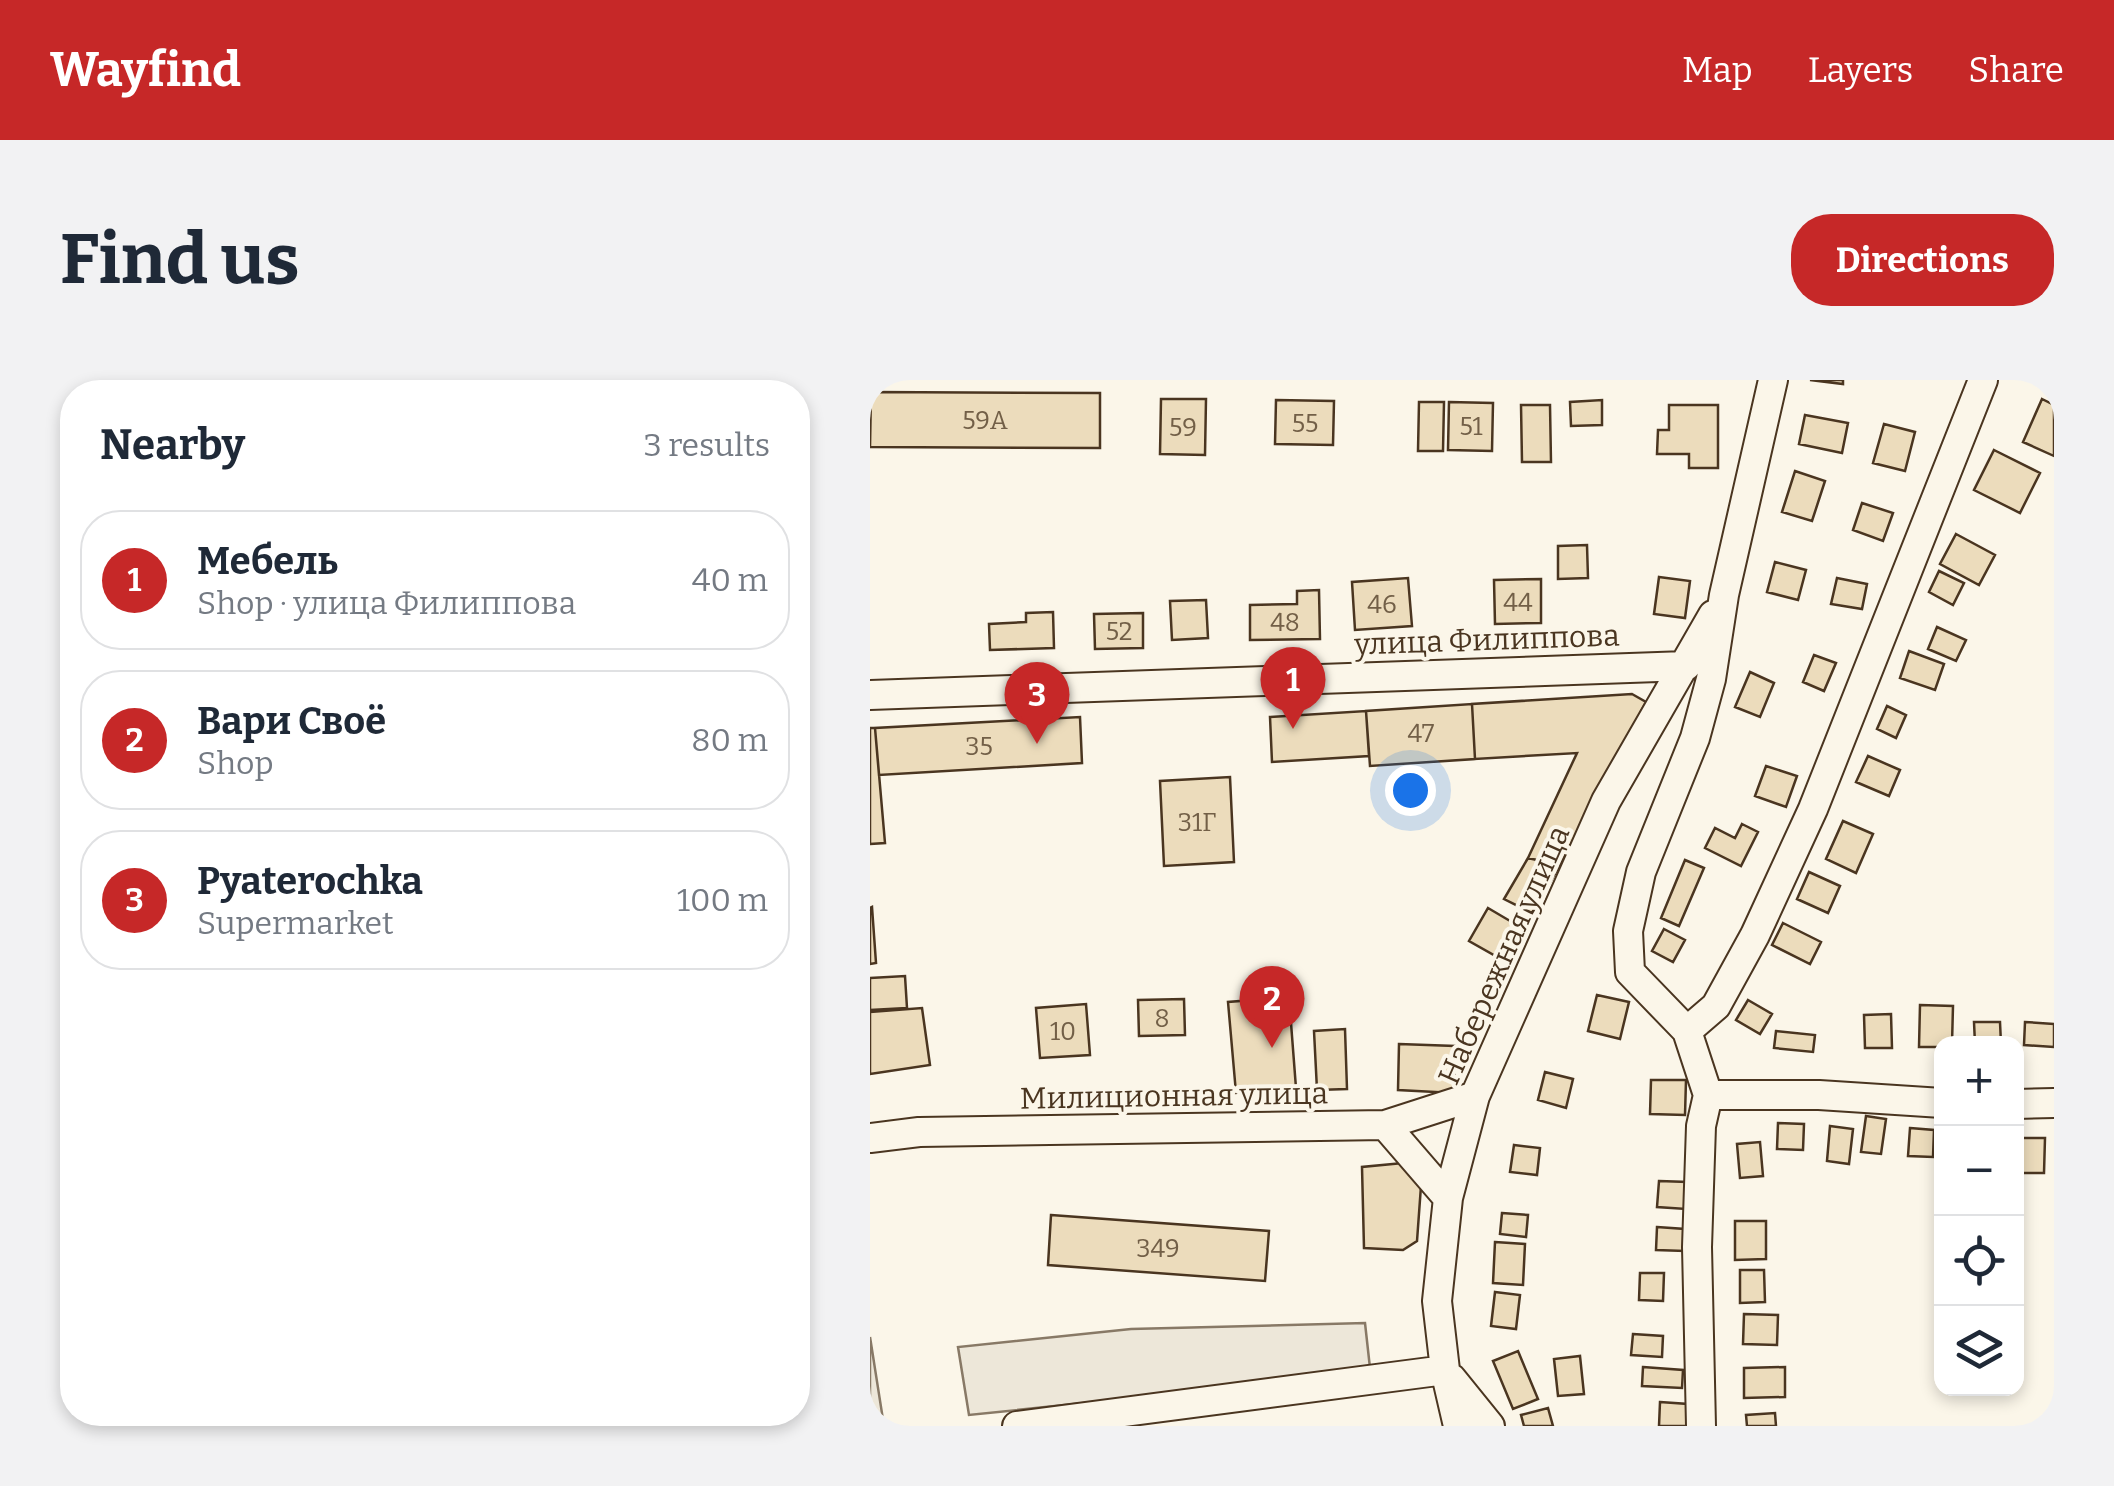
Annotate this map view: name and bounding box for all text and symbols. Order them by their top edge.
text: Wayfind [50,41,241,99]
text: Map [1682,49,1753,91]
text: Layers [1808,49,1913,91]
text: Share [1968,49,2064,91]
button: Directions [1791,214,2054,306]
text: Find us [60,218,300,302]
house number: 59А [962,406,1008,436]
house number: 55 [1292,409,1318,439]
house number: 51 [1459,412,1483,442]
house number: 59 [1169,413,1197,443]
text: Nearby [100,420,245,470]
text: 3 results [644,426,770,464]
text: Мебель [197,538,338,584]
text: 1 [128,561,141,599]
text: 40 m [692,561,768,599]
text: Shop · улица Филиппова [197,584,576,622]
house number: 44 [1503,588,1533,618]
house number: 46 [1367,590,1397,620]
house number: 48 [1270,608,1300,638]
house number: 52 [1106,617,1132,647]
street label: улица Филиппова [1353,617,1620,663]
pin: 1 [1260,646,1326,729]
pin: 3 [1004,662,1070,744]
text: Вари Своё [197,698,386,744]
house number: 47 [1408,719,1435,749]
text: 2 [125,721,144,759]
text: 80 m [691,721,768,759]
house number: 35 [965,732,993,762]
text: Shop [197,744,274,782]
your location [1385,765,1436,816]
house number: 31Г [1178,808,1216,838]
street label: Набережная улица [1431,820,1577,1090]
text: Pyaterochka [197,858,423,904]
text: 3 [125,881,144,919]
text: 100 m [677,881,768,919]
text: Supermarket [197,904,394,942]
pin: 2 [1240,966,1304,1048]
house number: 8 [1154,1004,1170,1034]
house number: 10 [1050,1017,1076,1047]
map controls [1934,1036,2024,1396]
button: + [1934,1036,2024,1126]
street label: Милиционная улица [1020,1075,1328,1117]
button: − [1934,1126,2024,1216]
button: locate [1934,1216,2024,1306]
house number: 349 [1136,1234,1180,1264]
button: layers [1934,1306,2024,1396]

